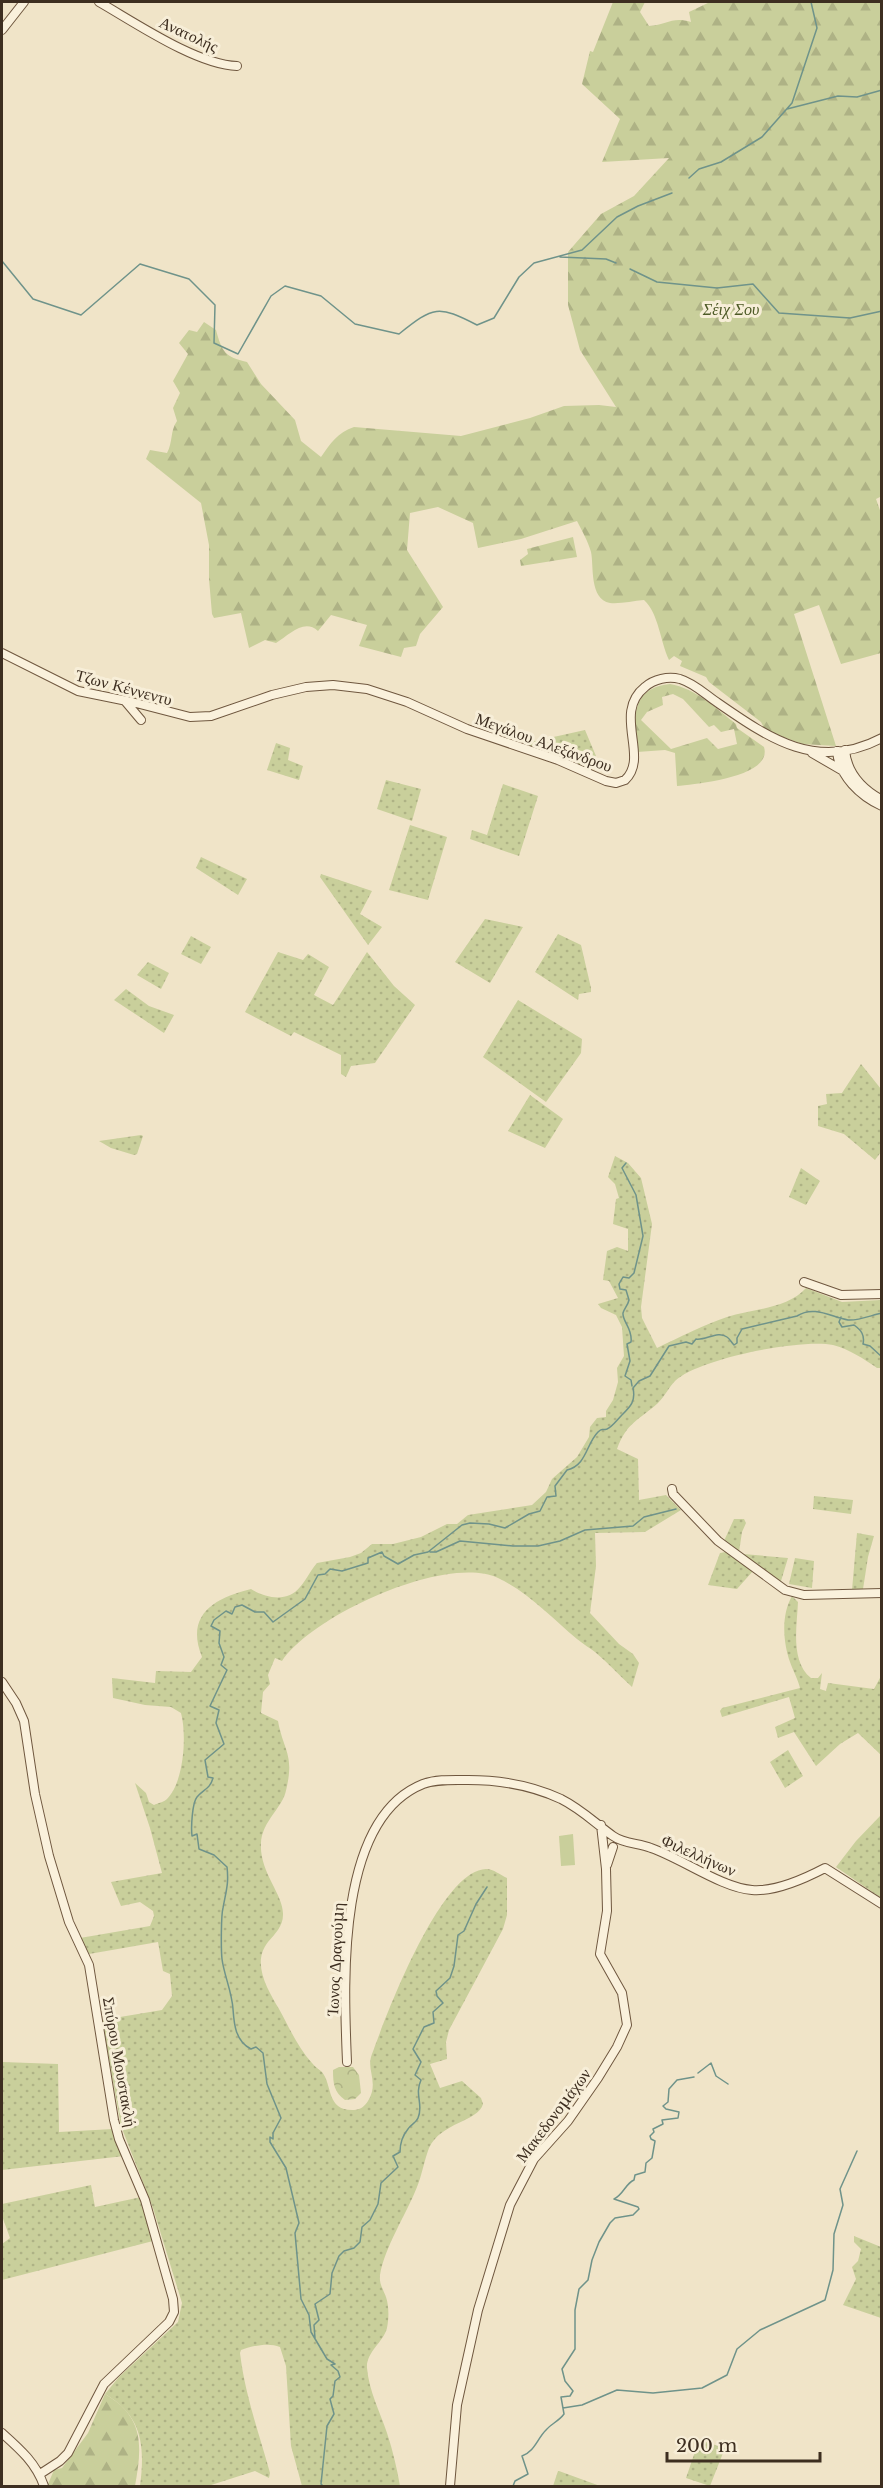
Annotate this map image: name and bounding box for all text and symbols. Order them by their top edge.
street label: Ανατολής [156,12,222,57]
park label: Σέιχ Σου [702,299,759,319]
street label: Τζων Κέννεντυ [73,664,175,710]
street label: Μεγάλου Αλεξάνδρου [473,708,615,776]
street label: Φιλελλήνων [659,1830,739,1880]
street label: Ίωνος Δραγούμη [322,1902,348,2017]
street label: Σπύρου Μουστακλή [99,1996,141,2128]
street label: Μακεδονομάχων [511,2064,595,2166]
scale bar [667,2425,820,2463]
text: 200 m [676,2435,737,2457]

